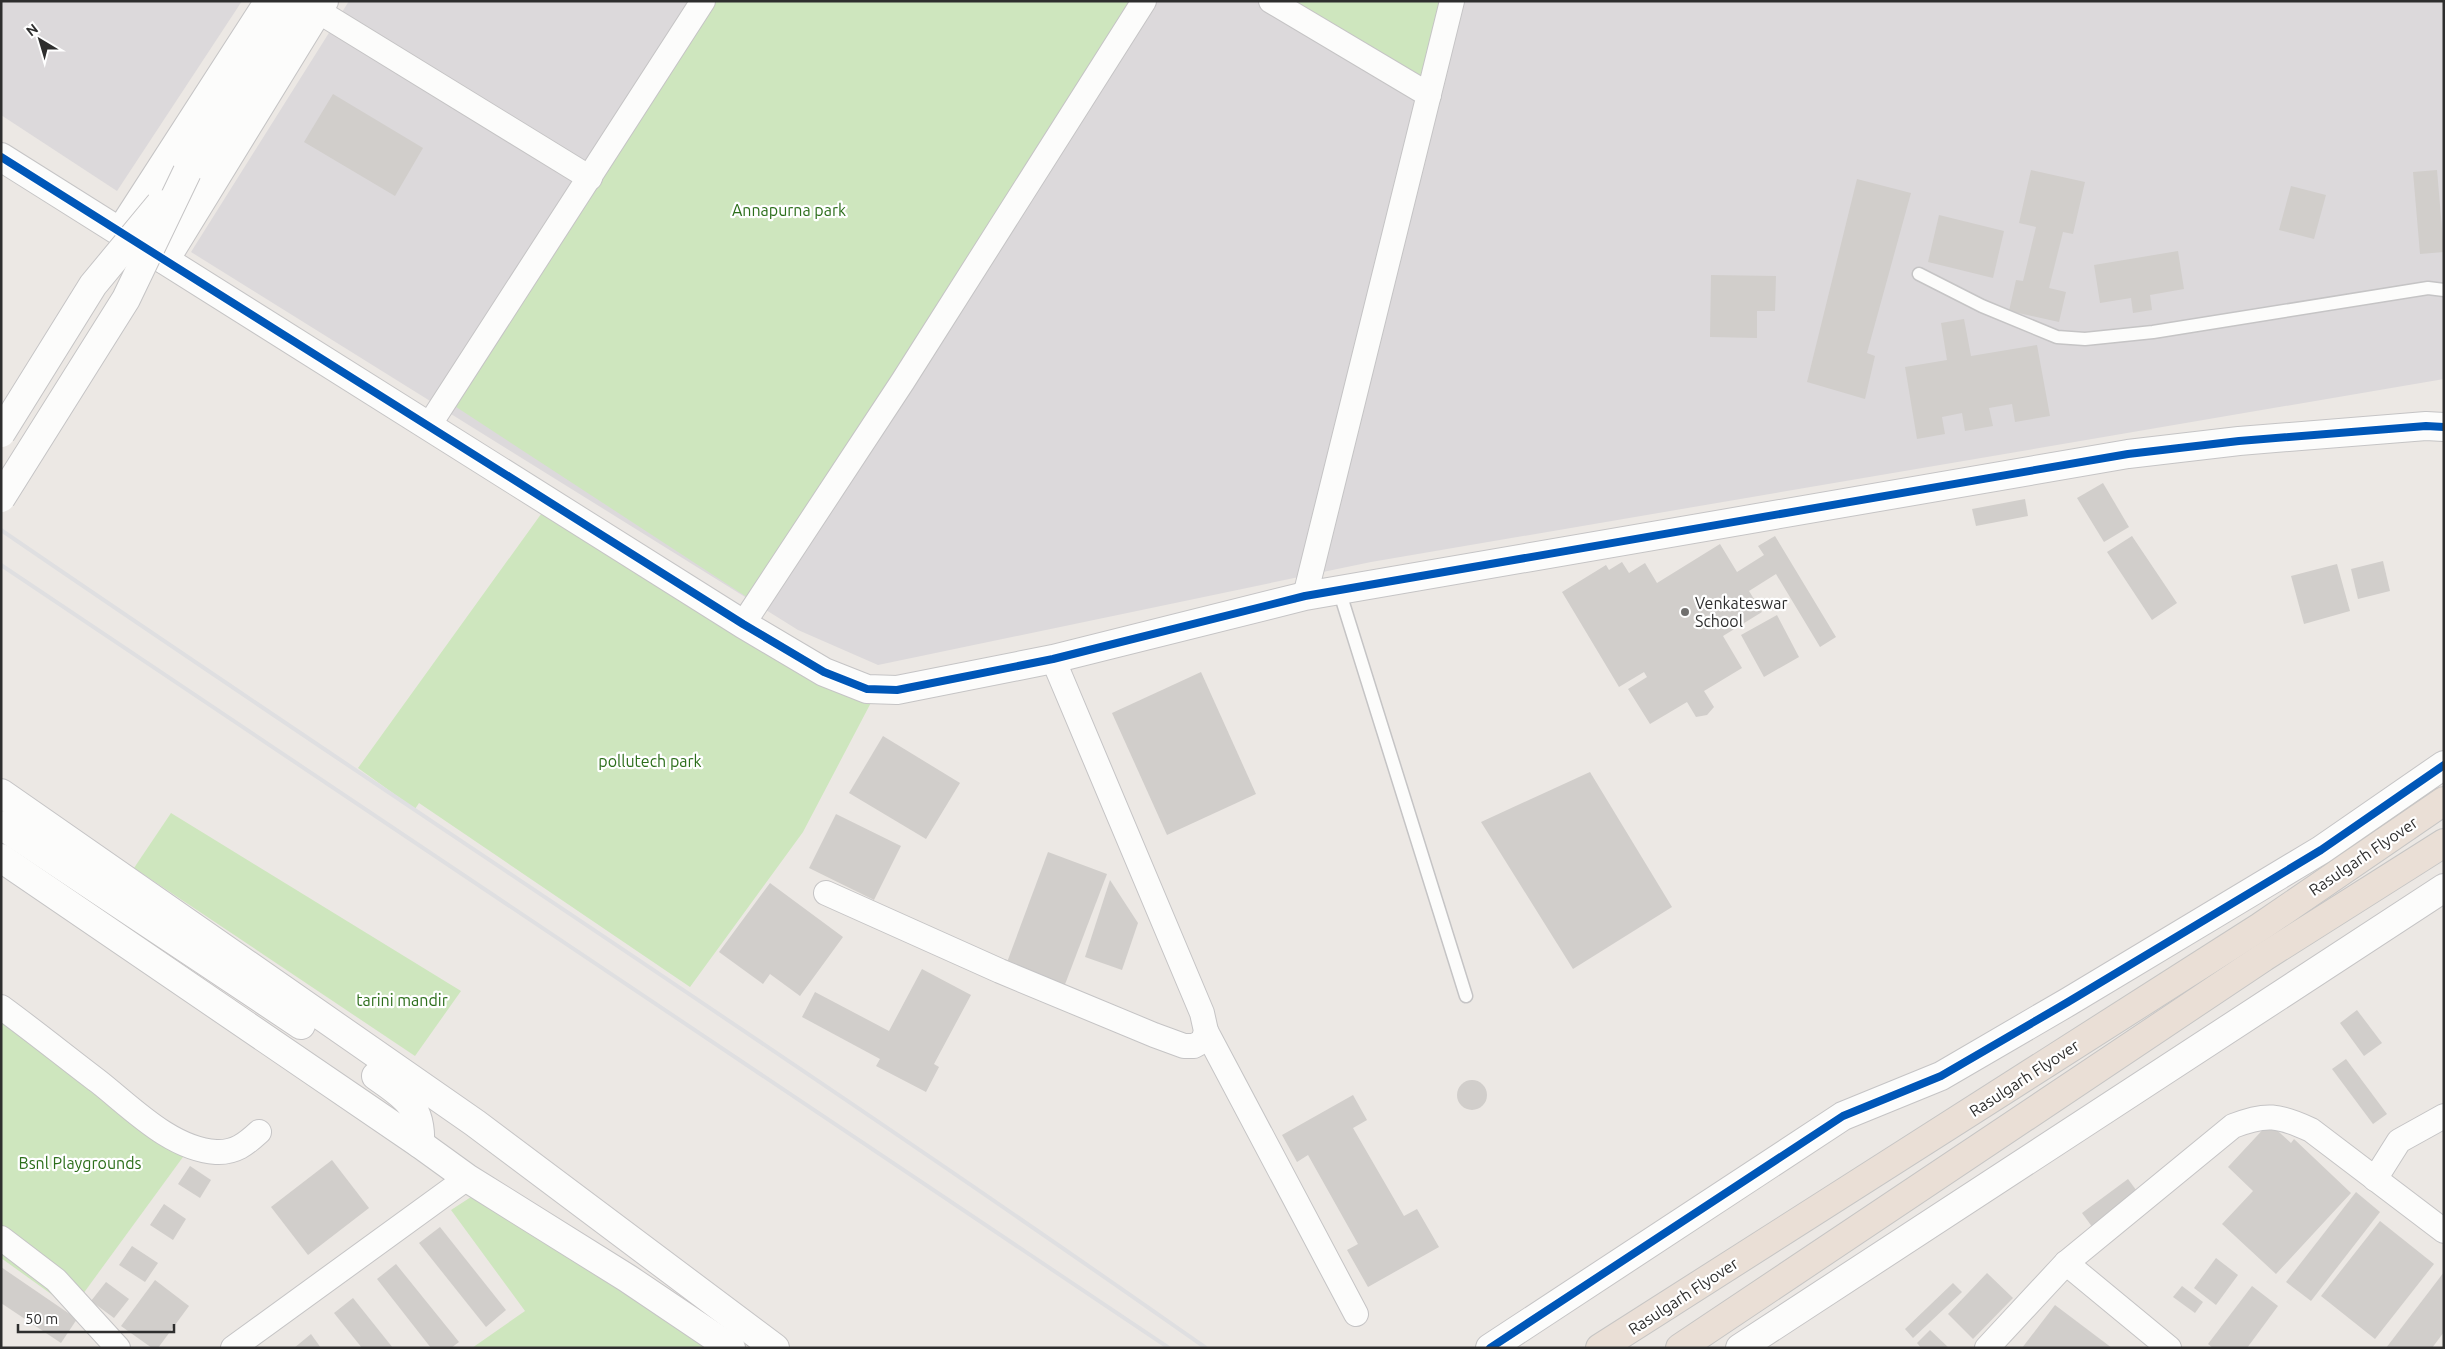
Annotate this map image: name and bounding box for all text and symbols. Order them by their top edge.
north arrow [15,15,65,65]
text: N [23,20,41,39]
park label: Annapurna park [732,201,846,219]
place label: Venkateswar School [1695,594,1788,630]
marker: Venkateswar School [1679,606,1691,618]
park label: pollutech park [598,752,702,770]
street label: Rasulgarh Flyover [2305,813,2421,899]
park label: tarini mandir [356,991,448,1009]
street label: Rasulgarh Flyover [1966,1036,2082,1120]
park label: Bsnl Playgrounds [19,1154,142,1172]
street label: Rasulgarh Flyover [1625,1254,1741,1338]
scale bar [18,1302,174,1334]
text: 50 m [25,1310,58,1327]

